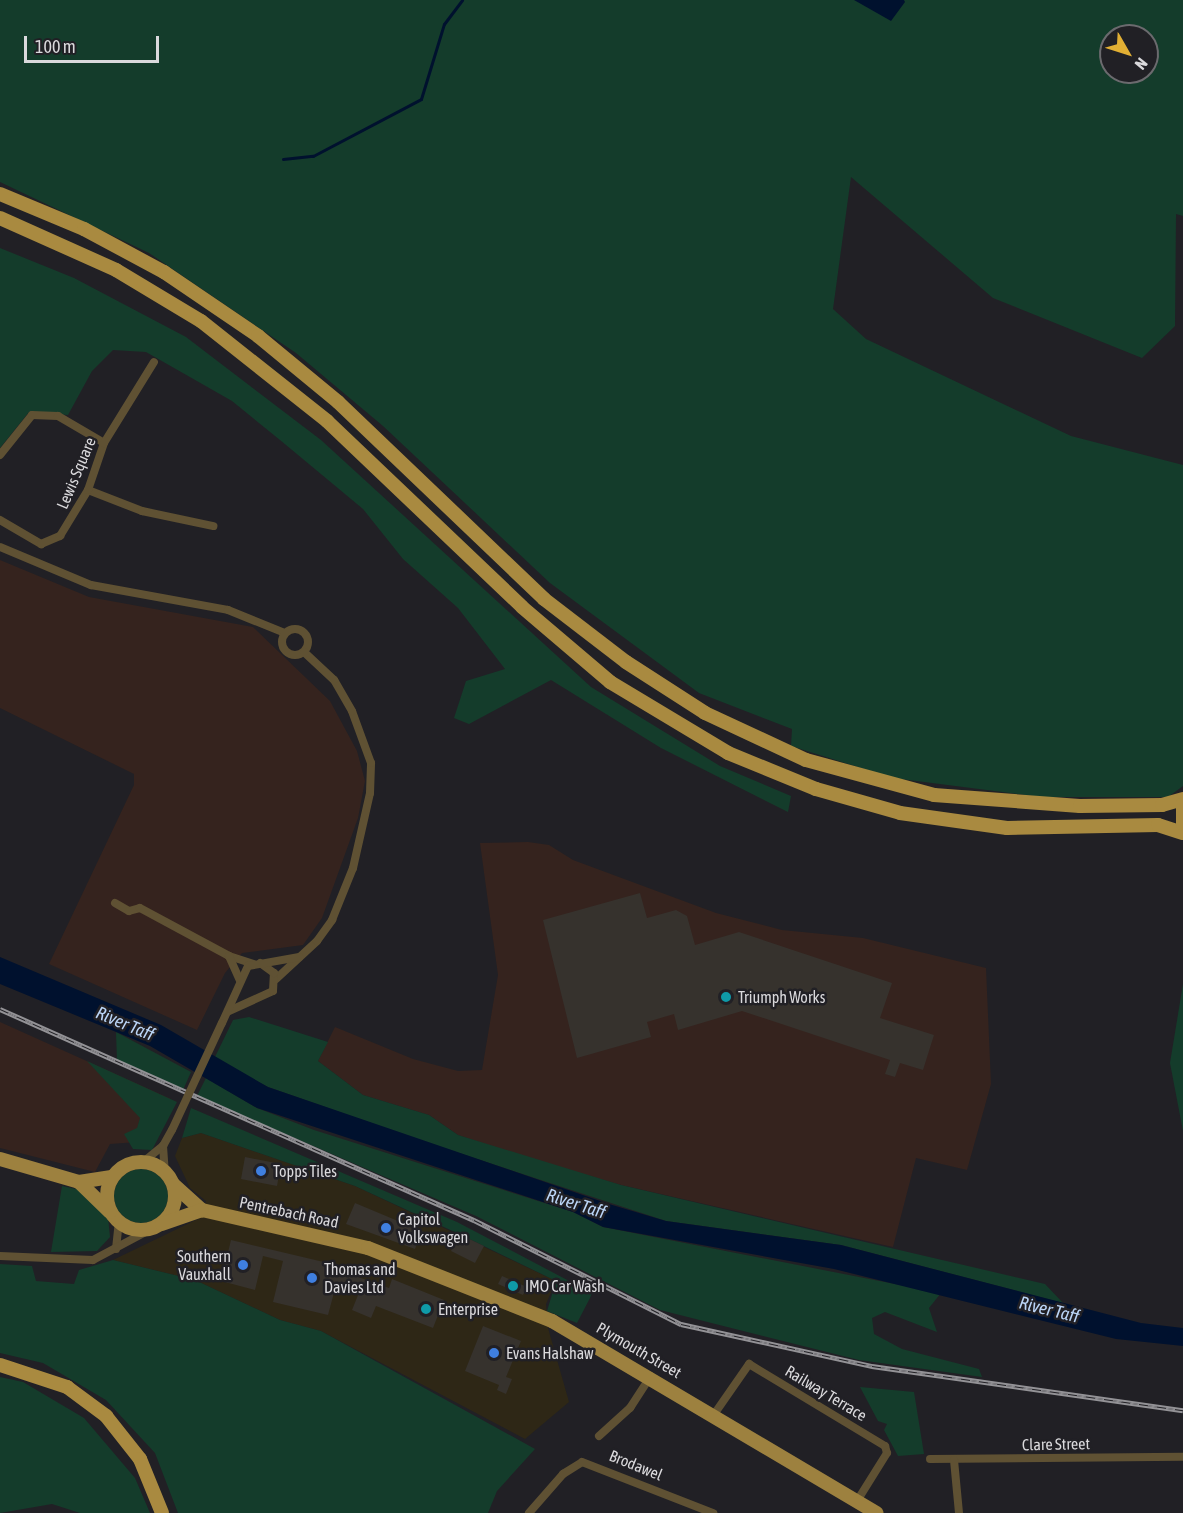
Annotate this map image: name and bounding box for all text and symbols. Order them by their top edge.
scale bar [27,24,162,62]
north arrow [1099,24,1159,84]
text: 100 m [35,36,76,57]
text: N [1131,55,1151,73]
street label: Lewis Square [52,434,100,512]
place label: Triumph Works [738,987,825,1007]
marker: Triumph Works [719,990,733,1004]
water label: River Taff [93,1002,157,1046]
place label: Topps Tiles [273,1161,337,1181]
marker: Topps Tiles [254,1164,268,1178]
water label: River Taff [544,1184,608,1224]
street label: Pentrebach Road [238,1192,340,1232]
place label: Capitol Volkswagen [398,1209,468,1247]
marker: Capitol Volkswagen [379,1221,393,1235]
place label: Southern Vauxhall [177,1246,231,1284]
marker: Southern Vauxhall [236,1258,250,1272]
place label: Thomas and Davies Ltd [324,1259,396,1297]
marker: Thomas and Davies Ltd [305,1271,319,1285]
place label: IMO Car Wash [525,1276,605,1296]
marker: IMO Car Wash [506,1279,520,1293]
water label: River Taff [1017,1292,1081,1328]
place label: Enterprise [438,1299,498,1319]
marker: Enterprise [419,1302,433,1316]
street label: Plymouth Street [593,1318,685,1382]
place label: Evans Halshaw [506,1343,594,1363]
marker: Evans Halshaw [487,1346,501,1360]
street label: Railway Terrace [782,1361,870,1425]
street label: Clare Street [1022,1434,1090,1454]
street label: Brodawel [607,1446,665,1484]

